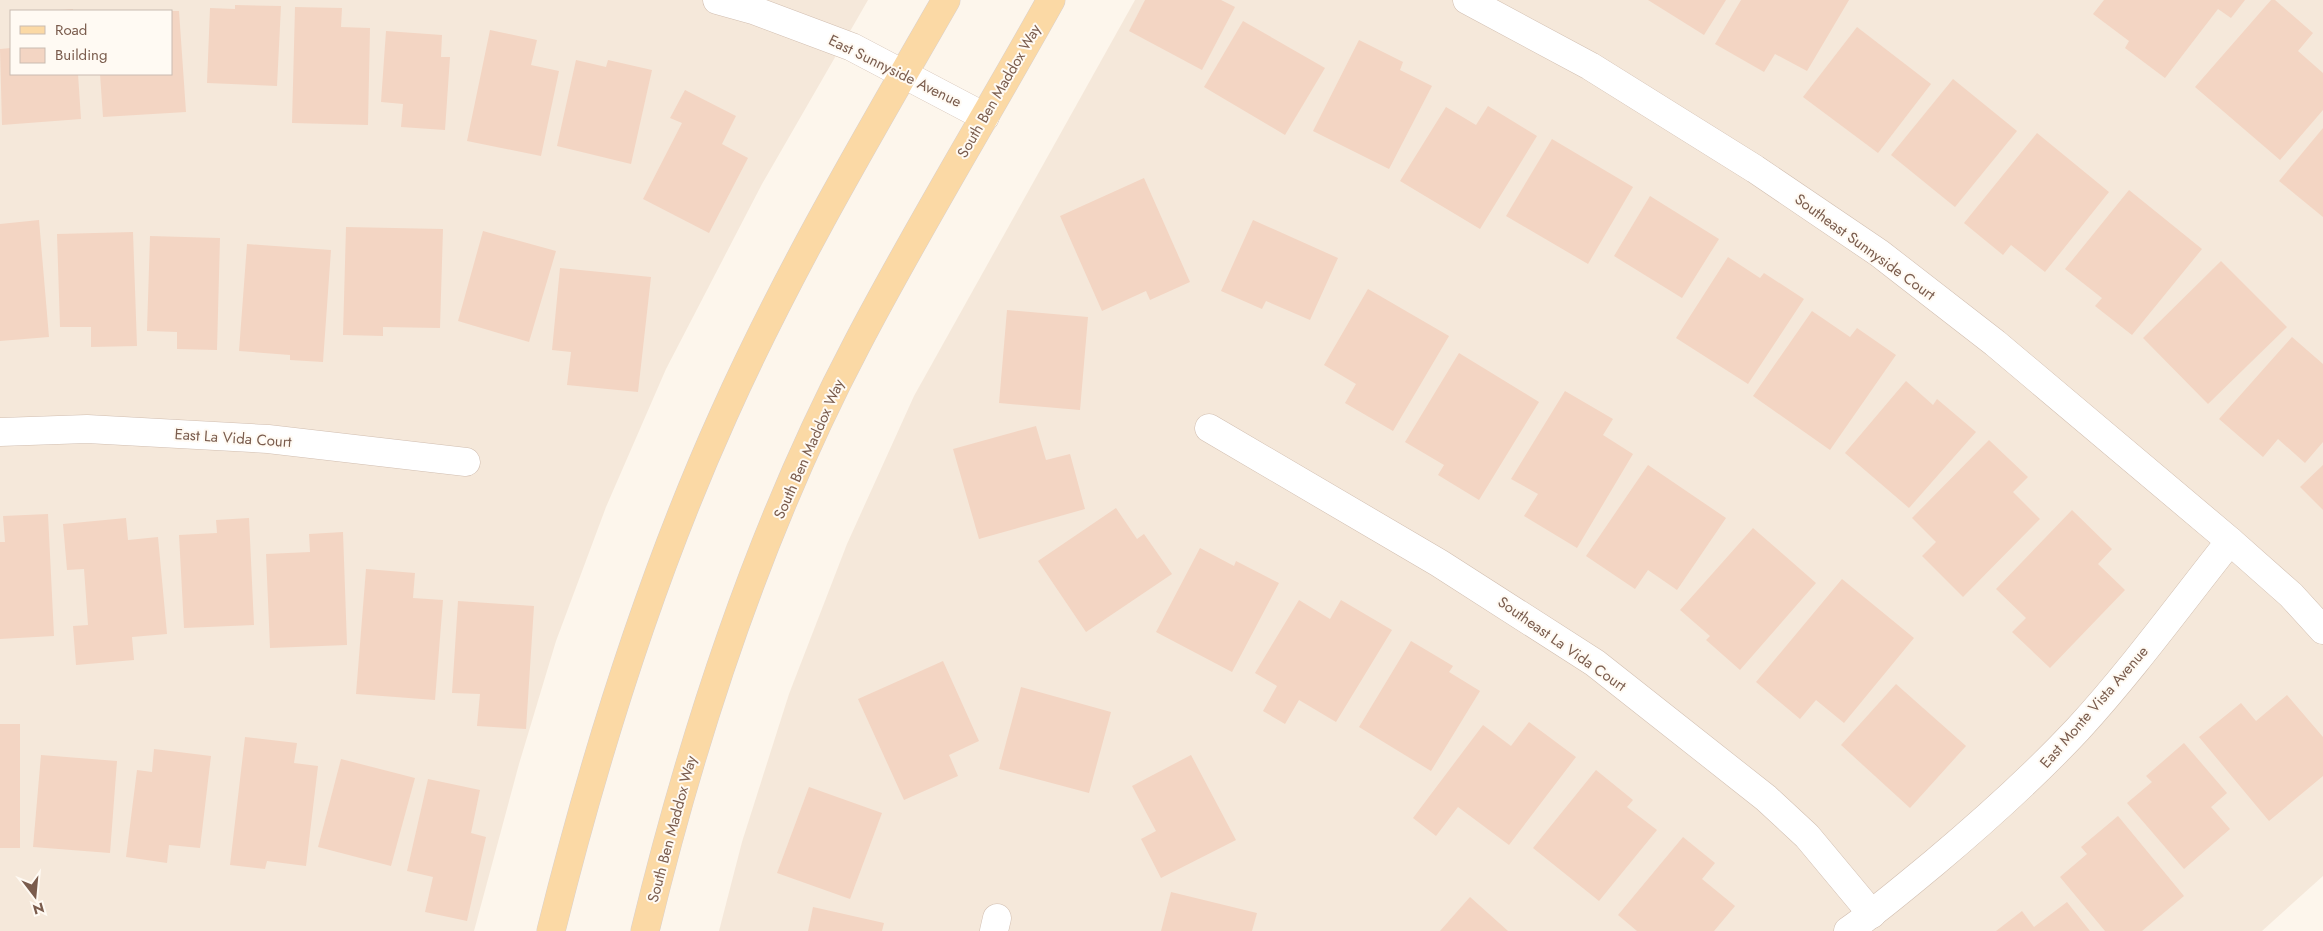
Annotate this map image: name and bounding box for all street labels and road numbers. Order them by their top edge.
street label: South Ben Maddox Way [952,20,1046,162]
street label: East Sunnyside Avenue [825,29,965,113]
street label: Southeast Sunnyside Court [1790,188,1940,306]
street label: South Ben Maddox Way [768,375,850,522]
street label: East La Vida Court [174,423,293,453]
street label: Southeast La Vida Court [1493,591,1631,697]
street label: East Monte Vista Avenue [2035,641,2153,773]
street label: South Ben Maddox Way [642,753,702,905]

